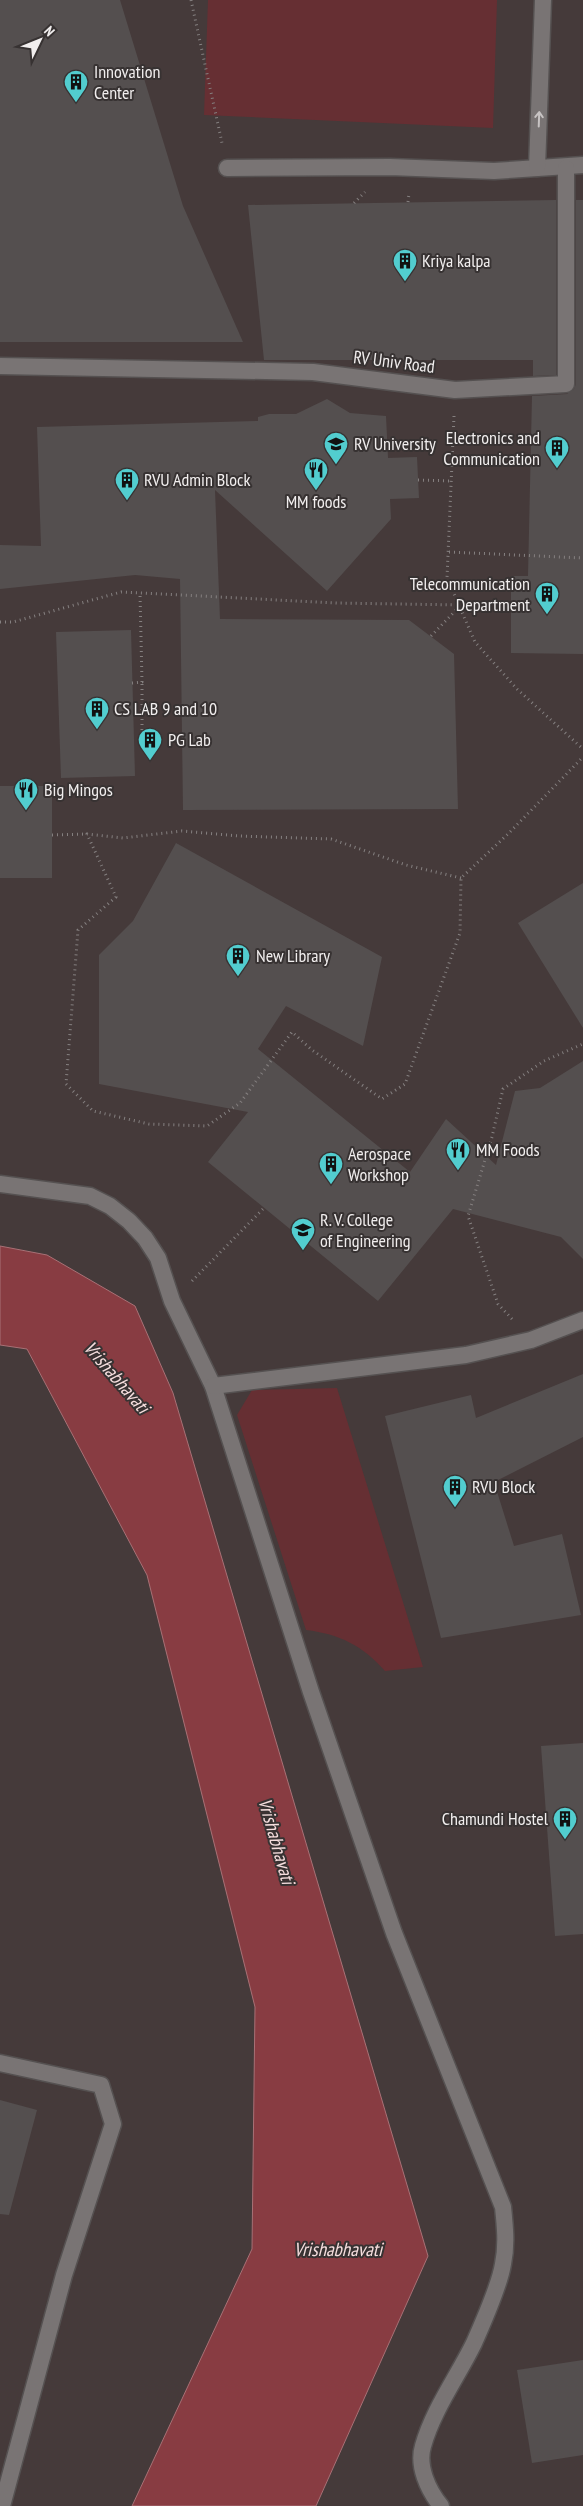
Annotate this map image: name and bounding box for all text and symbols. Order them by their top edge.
north arrow [15,15,65,65]
text: N [40,22,59,40]
place label: Innovation Center [94,60,160,104]
building icon: Innovation Center [63,69,89,103]
one-way arrow [534,111,544,128]
building icon: Kriya kalpa [392,248,418,282]
place label: Kriya kalpa [422,249,491,272]
street label: RV Univ Road [352,345,436,378]
place label: Electronics and Communication [443,426,540,470]
school or university icon: RV University [323,431,349,465]
place label: RV University [354,432,436,455]
building icon: Electronics and Communication [544,435,570,469]
restaurant icon: MM foods [303,457,329,491]
building icon: RVU Admin Block [114,467,140,501]
place label: RVU Admin Block [144,468,250,491]
place label: MM foods [286,490,346,513]
place label: Telecommunication Department [410,572,530,616]
building icon: Telecommunication Department [534,581,560,615]
building icon: CS LAB 9 and 10 [84,696,110,730]
place label: CS LAB 9 and 10 [114,697,217,720]
building icon: PG Lab [137,727,163,761]
place label: PG Lab [168,728,211,751]
restaurant icon: Big Mingos [13,777,39,811]
place label: Big Mingos [44,778,113,801]
building icon: New Library [225,943,251,977]
place label: New Library [256,944,330,967]
restaurant icon: MM Foods [445,1137,471,1171]
place label: MM Foods [476,1138,540,1161]
place label: Aerospace Workshop [348,1142,411,1186]
building icon: Aerospace Workshop [318,1151,344,1185]
place label: R. V. College of Engineering [320,1208,411,1252]
school or university icon: R. V. College of Engineering [290,1217,316,1251]
water label: Vrishabhavati [79,1336,157,1420]
building icon: RVU Block [442,1474,468,1508]
place label: RVU Block [472,1475,535,1498]
water label: Vrishabhavati [253,1795,301,1889]
building icon: Chamundi Hostel [552,1806,578,1840]
place label: Chamundi Hostel [442,1807,549,1830]
water label: Vrishabhavati [294,2237,385,2261]

